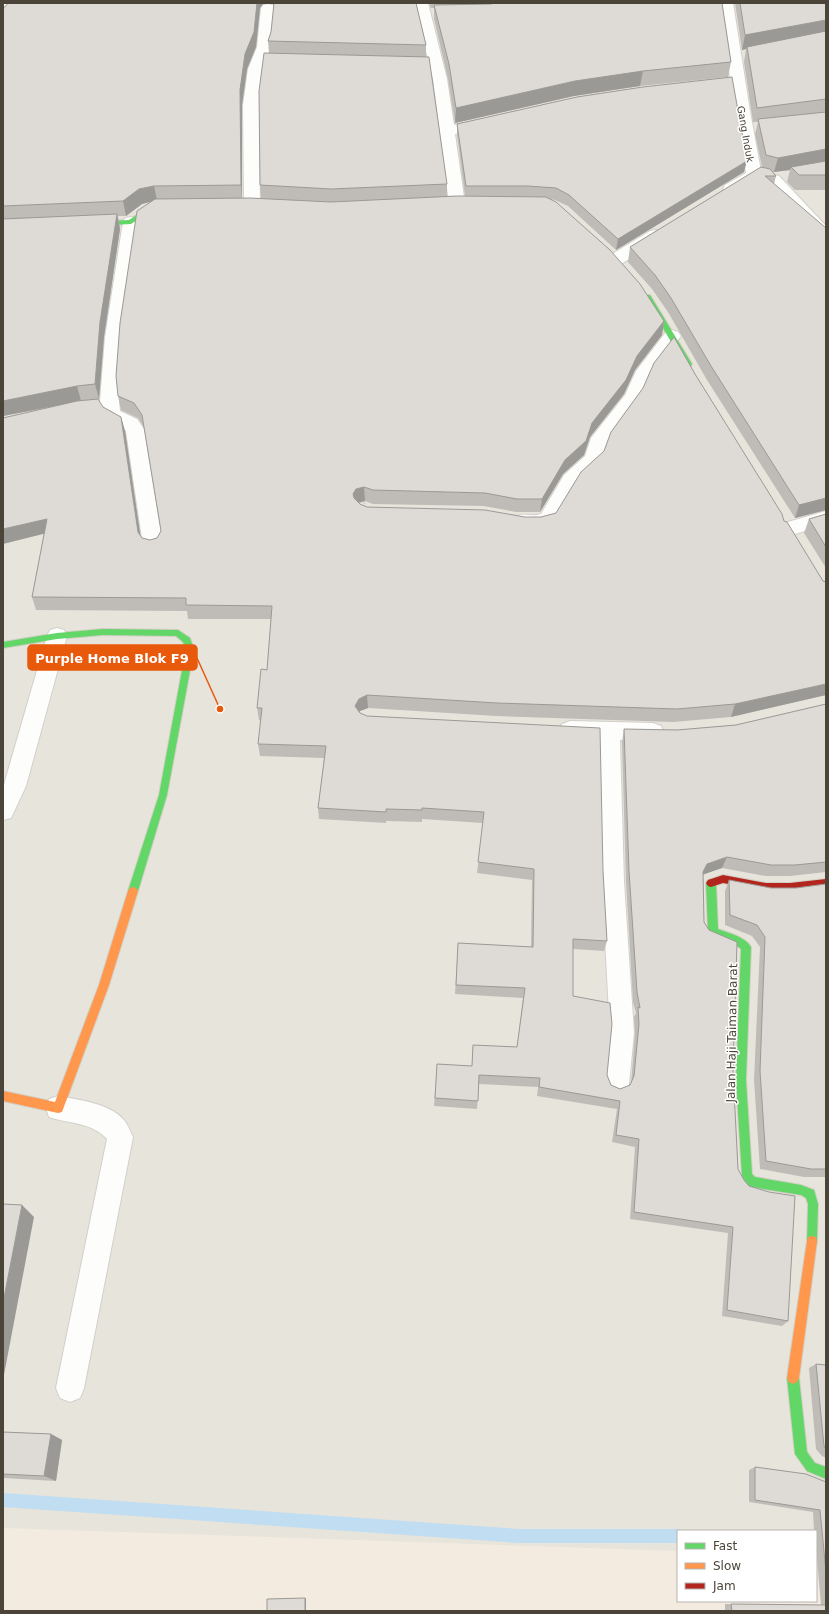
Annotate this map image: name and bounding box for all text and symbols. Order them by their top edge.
street label: Gang Induk [735,105,756,164]
callout: Purple Home Blok F9 [28,645,197,670]
text: Purple Home Blok F9 [35,651,189,666]
street label: Jalan Haji Taiman Barat [724,963,740,1104]
legend [677,1530,817,1602]
text: Fast [713,1539,737,1553]
text: Slow [713,1559,741,1573]
text: Jam [712,1579,736,1593]

